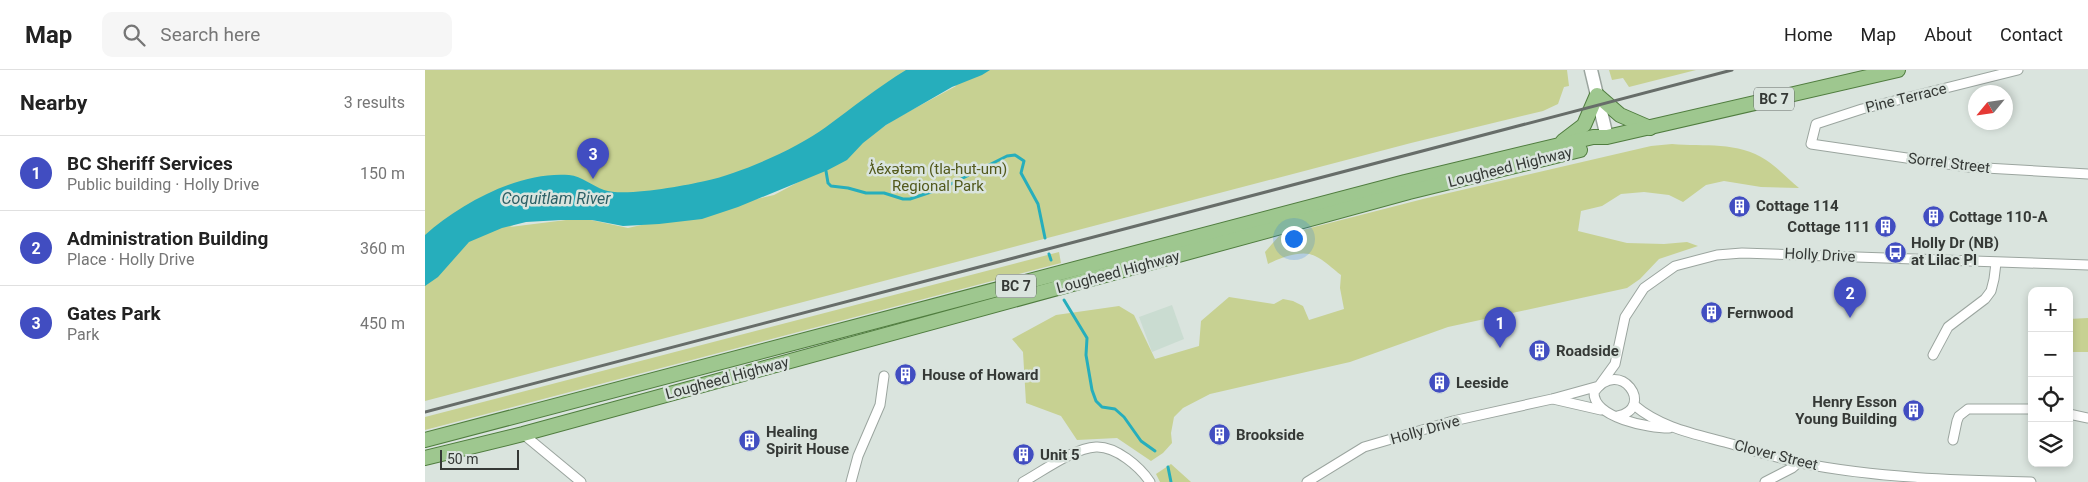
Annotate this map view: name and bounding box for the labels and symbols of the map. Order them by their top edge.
street label: Pine Terrace [1864,79,1948,117]
north arrow [1968,85,2013,130]
road number: BC 7 [1754,88,1794,110]
pin: 3 [577,138,609,179]
street label: Lougheed Highway [1446,143,1574,191]
street label: Sorrel Street [1907,149,1991,177]
park label: ƛ̓éxətəm (tla-hut-um) Regional Park [869,159,1007,195]
water label: Coquitlam River [501,189,611,208]
building icon: Cottage 114 [1728,194,1752,218]
place label: Cottage 114 [1756,197,1839,215]
building icon: Cottage 110-A [1921,205,1945,229]
place label: Cottage 110-A [1949,208,2049,226]
building icon: Cottage 111 [1874,215,1898,239]
place label: Cottage 111 [1787,218,1870,236]
your location [1281,226,1307,252]
place label: Holly Dr (NB) at Lilac Pl [1911,234,1999,269]
bus stop icon: Holly Dr (NB) at Lilac Pl [1883,240,1907,264]
street label: Holly Drive [1784,244,1856,266]
street label: Lougheed Highway [1054,247,1182,297]
road number: BC 7 [996,275,1036,298]
pin: 2 [1834,277,1866,318]
building icon: Fernwood [1699,301,1723,325]
place label: Fernwood [1727,304,1793,322]
pin: 1 [1484,307,1516,348]
building icon: Roadside [1528,339,1552,363]
place label: Roadside [1556,342,1619,360]
street label: Lougheed Highway [663,353,791,403]
building icon: House of Howard [894,363,918,387]
place label: House of Howard [922,366,1038,384]
building icon: Leeside [1428,371,1452,395]
place label: Leeside [1456,374,1509,392]
place label: Henry Esson Young Building [1795,393,1897,428]
building icon: Henry Esson Young Building [1901,399,1925,423]
street label: Holly Drive [1388,412,1462,448]
place label: Healing Spirit House [766,423,849,458]
building icon: Brookside [1208,423,1232,447]
place label: Brookside [1236,426,1304,444]
building icon: Healing Spirit House [738,429,762,453]
street label: Clover Street [1732,436,1820,474]
building icon: Unit 5 [1012,443,1036,467]
place label: Unit 5 [1040,446,1080,464]
scale bar [440,447,519,470]

